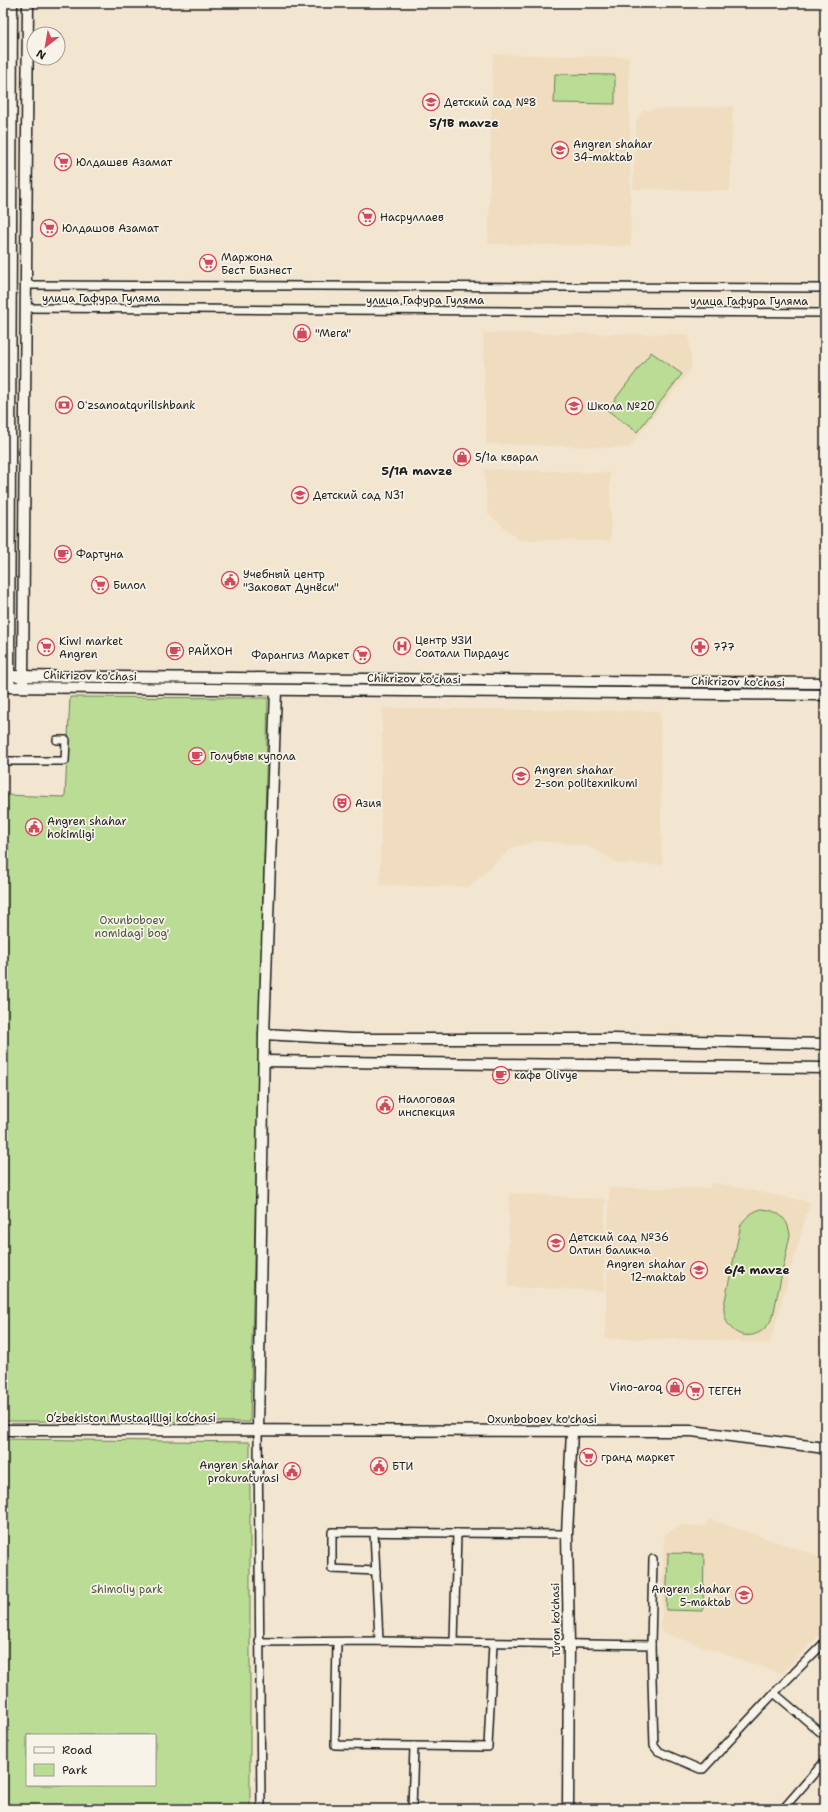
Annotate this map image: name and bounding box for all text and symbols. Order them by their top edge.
north arrow [26,26,66,66]
text: N [33,45,49,63]
school or university icon: Детский сад №8 [421,92,441,112]
place label: Детский сад №8 [444,95,537,110]
district label: 5/1B mavze [429,115,499,131]
place label: Angren shahar 34-maktab [573,137,653,165]
school or university icon: Angren shahar 34-maktab [550,140,570,160]
supermarket icon: Юлдашев Азамат [53,152,73,172]
place label: Юлдашев Азамат [76,155,173,170]
supermarket icon: Насруллаев [357,207,377,227]
place label: Насруллаев [380,210,444,225]
supermarket icon: Юлдашов Азамат [39,218,59,238]
place label: Юлдашов Азамат [62,221,159,236]
place label: Маржона Бест Бизнест [221,250,293,278]
supermarket icon: Маржона Бест Бизнест [198,253,218,273]
street label: улица Гафура Гуляма [42,291,160,306]
street label: улица Гафура Гуляма [366,293,484,308]
street label: улица Гафура Гуляма [690,294,808,309]
shop icon: "Мега" [292,323,312,343]
place label: "Мега" [315,326,351,341]
bank icon: Oʻzsanoatqurilishbank [54,395,74,415]
school or university icon: Школа №20 [564,396,584,416]
place label: Oʻzsanoatqurilishbank [77,398,196,413]
place label: Школа №20 [587,399,655,414]
shop icon: 5/1а кварал [452,447,472,467]
place label: 5/1а кварал [475,450,538,465]
district label: 5/1A mavze [382,463,452,479]
school or university icon: Детский сад N31 [290,485,310,505]
place label: Детский сад N31 [313,488,404,503]
cafe icon: Фартуна [53,544,73,564]
place label: Фартуна [76,547,123,562]
place label: Учебный центр "Заковат Дунёси" [243,567,339,595]
public building icon: Учебный центр "Заковат Дунёси" [220,570,240,590]
supermarket icon: Билол [90,575,110,595]
place label: Билол [113,578,146,593]
place label: Центр УЗИ Соатали Пирдаус [415,633,510,661]
place label: Kiwi market Angren [59,634,123,662]
hospital icon: Центр УЗИ Соатали Пирдаус [392,636,412,656]
supermarket icon: Kiwi market Angren [36,637,56,657]
pharmacy icon: 777 [690,637,710,657]
place label: 777 [713,640,735,655]
cafe icon: РАЙХОН [165,641,185,661]
place label: РАЙХОН [188,643,233,659]
supermarket icon: Фарангиз Маркет [352,645,372,665]
place label: Фарангиз Маркет [251,648,349,663]
street label: Chikrizov ko'chasi [43,668,137,684]
street label: Chikrizov ko'chasi [367,671,461,687]
street label: Chikrizov ko'chasi [691,674,785,690]
cafe icon: Голубые купола [187,746,207,766]
place label: Голубые купола [210,749,296,764]
place label: Angren shahar 2-son politexnikumi [534,763,638,791]
school or university icon: Angren shahar 2-son politexnikumi [511,766,531,786]
theatre icon: Азия [332,793,352,813]
place label: Азия [355,796,382,811]
place label: Angren shahar hokimligi [47,814,127,842]
public building icon: Angren shahar hokimligi [24,817,44,837]
park label: Oxunboboev nomidagi bog' [95,913,170,941]
cafe icon: кафе Olivye [491,1065,511,1085]
place label: кафе Olivye [514,1068,578,1083]
place label: Налоговая инспекция [398,1092,455,1120]
public building icon: Налоговая инспекция [375,1095,395,1115]
place label: Детский сад №36 Олтин баликча [569,1230,669,1258]
school or university icon: Детский сад №36 Олтин баликча [546,1233,566,1253]
place label: Angren shahar 12-maktab [606,1257,686,1285]
school or university icon: Angren shahar 12-maktab [689,1260,709,1280]
district label: 6/4 mavze [724,1262,790,1278]
shop icon: Vino-aroq [665,1377,685,1397]
place label: Vino-aroq [609,1380,664,1395]
supermarket icon: ТЕГЕН [685,1381,705,1401]
place label: ТЕГЕН [708,1384,742,1399]
street label: O‘zbekiston Mustaqilligi ko‘chasi [46,1411,216,1426]
street label: Oxunboboev ko'chasi [487,1412,597,1427]
supermarket icon: гранд маркет [578,1447,598,1467]
place label: гранд маркет [601,1450,675,1465]
public building icon: БТИ [369,1456,389,1476]
place label: Angren shahar prokuraturasi [199,1458,279,1486]
place label: БТИ [392,1459,413,1474]
public building icon: Angren shahar prokuraturasi [282,1461,302,1481]
park label: Shimoliy park [91,1582,163,1597]
place label: Angren shahar 5-maktab [651,1582,731,1610]
street label: Turon ko'chasi [548,1583,564,1657]
school or university icon: Angren shahar 5-maktab [734,1585,754,1605]
legend [26,1734,156,1786]
text: Road [62,1742,93,1758]
text: Park [62,1762,88,1778]

